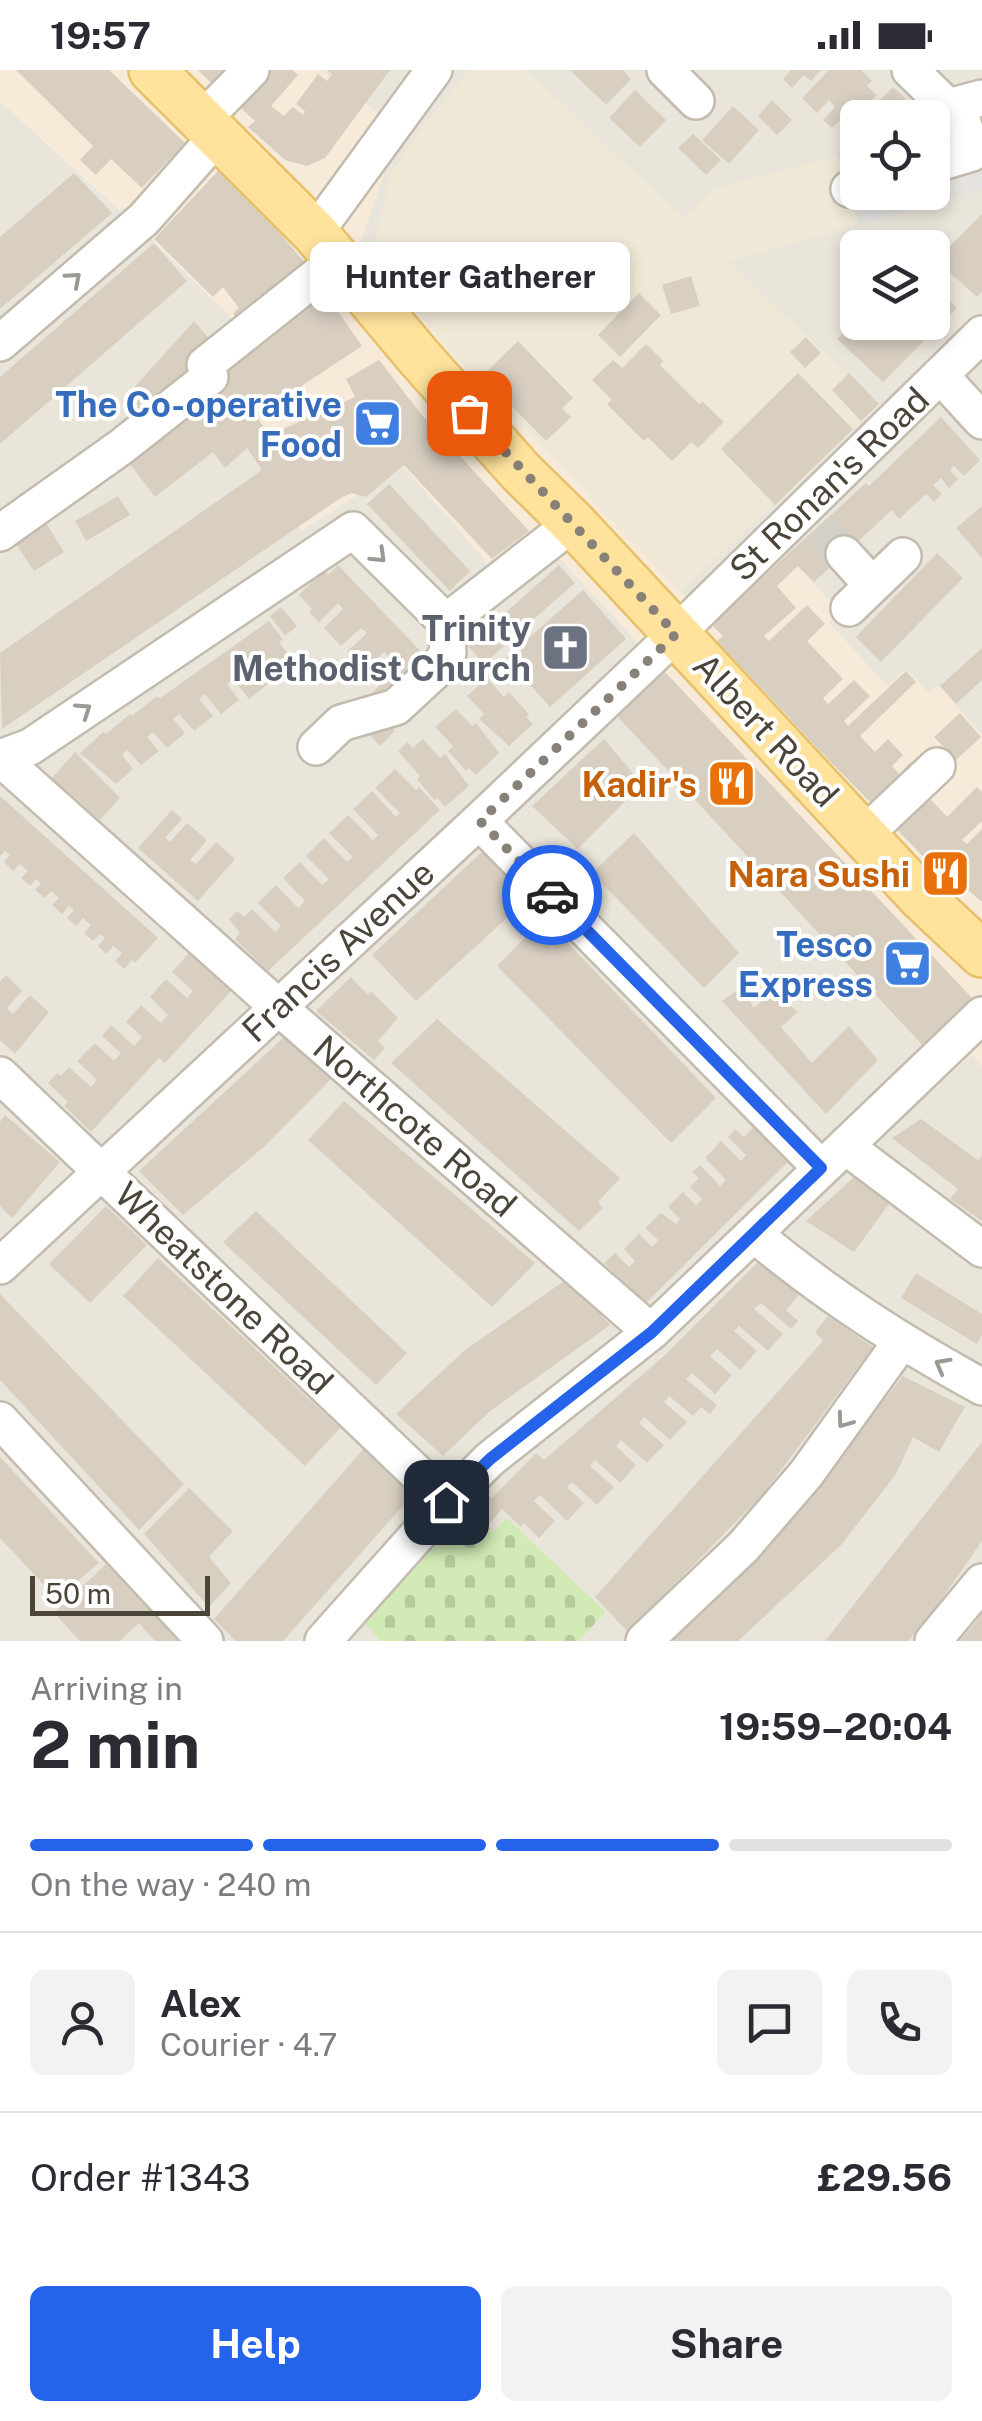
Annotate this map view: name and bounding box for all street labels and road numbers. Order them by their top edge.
street label: St Ronan's Road [721,379,937,589]
street label: Albert Road [685,645,847,815]
street label: Francis Avenue [234,852,442,1050]
street label: Northcote Road [305,1027,525,1225]
street label: Wheatstone Road [107,1174,341,1402]

